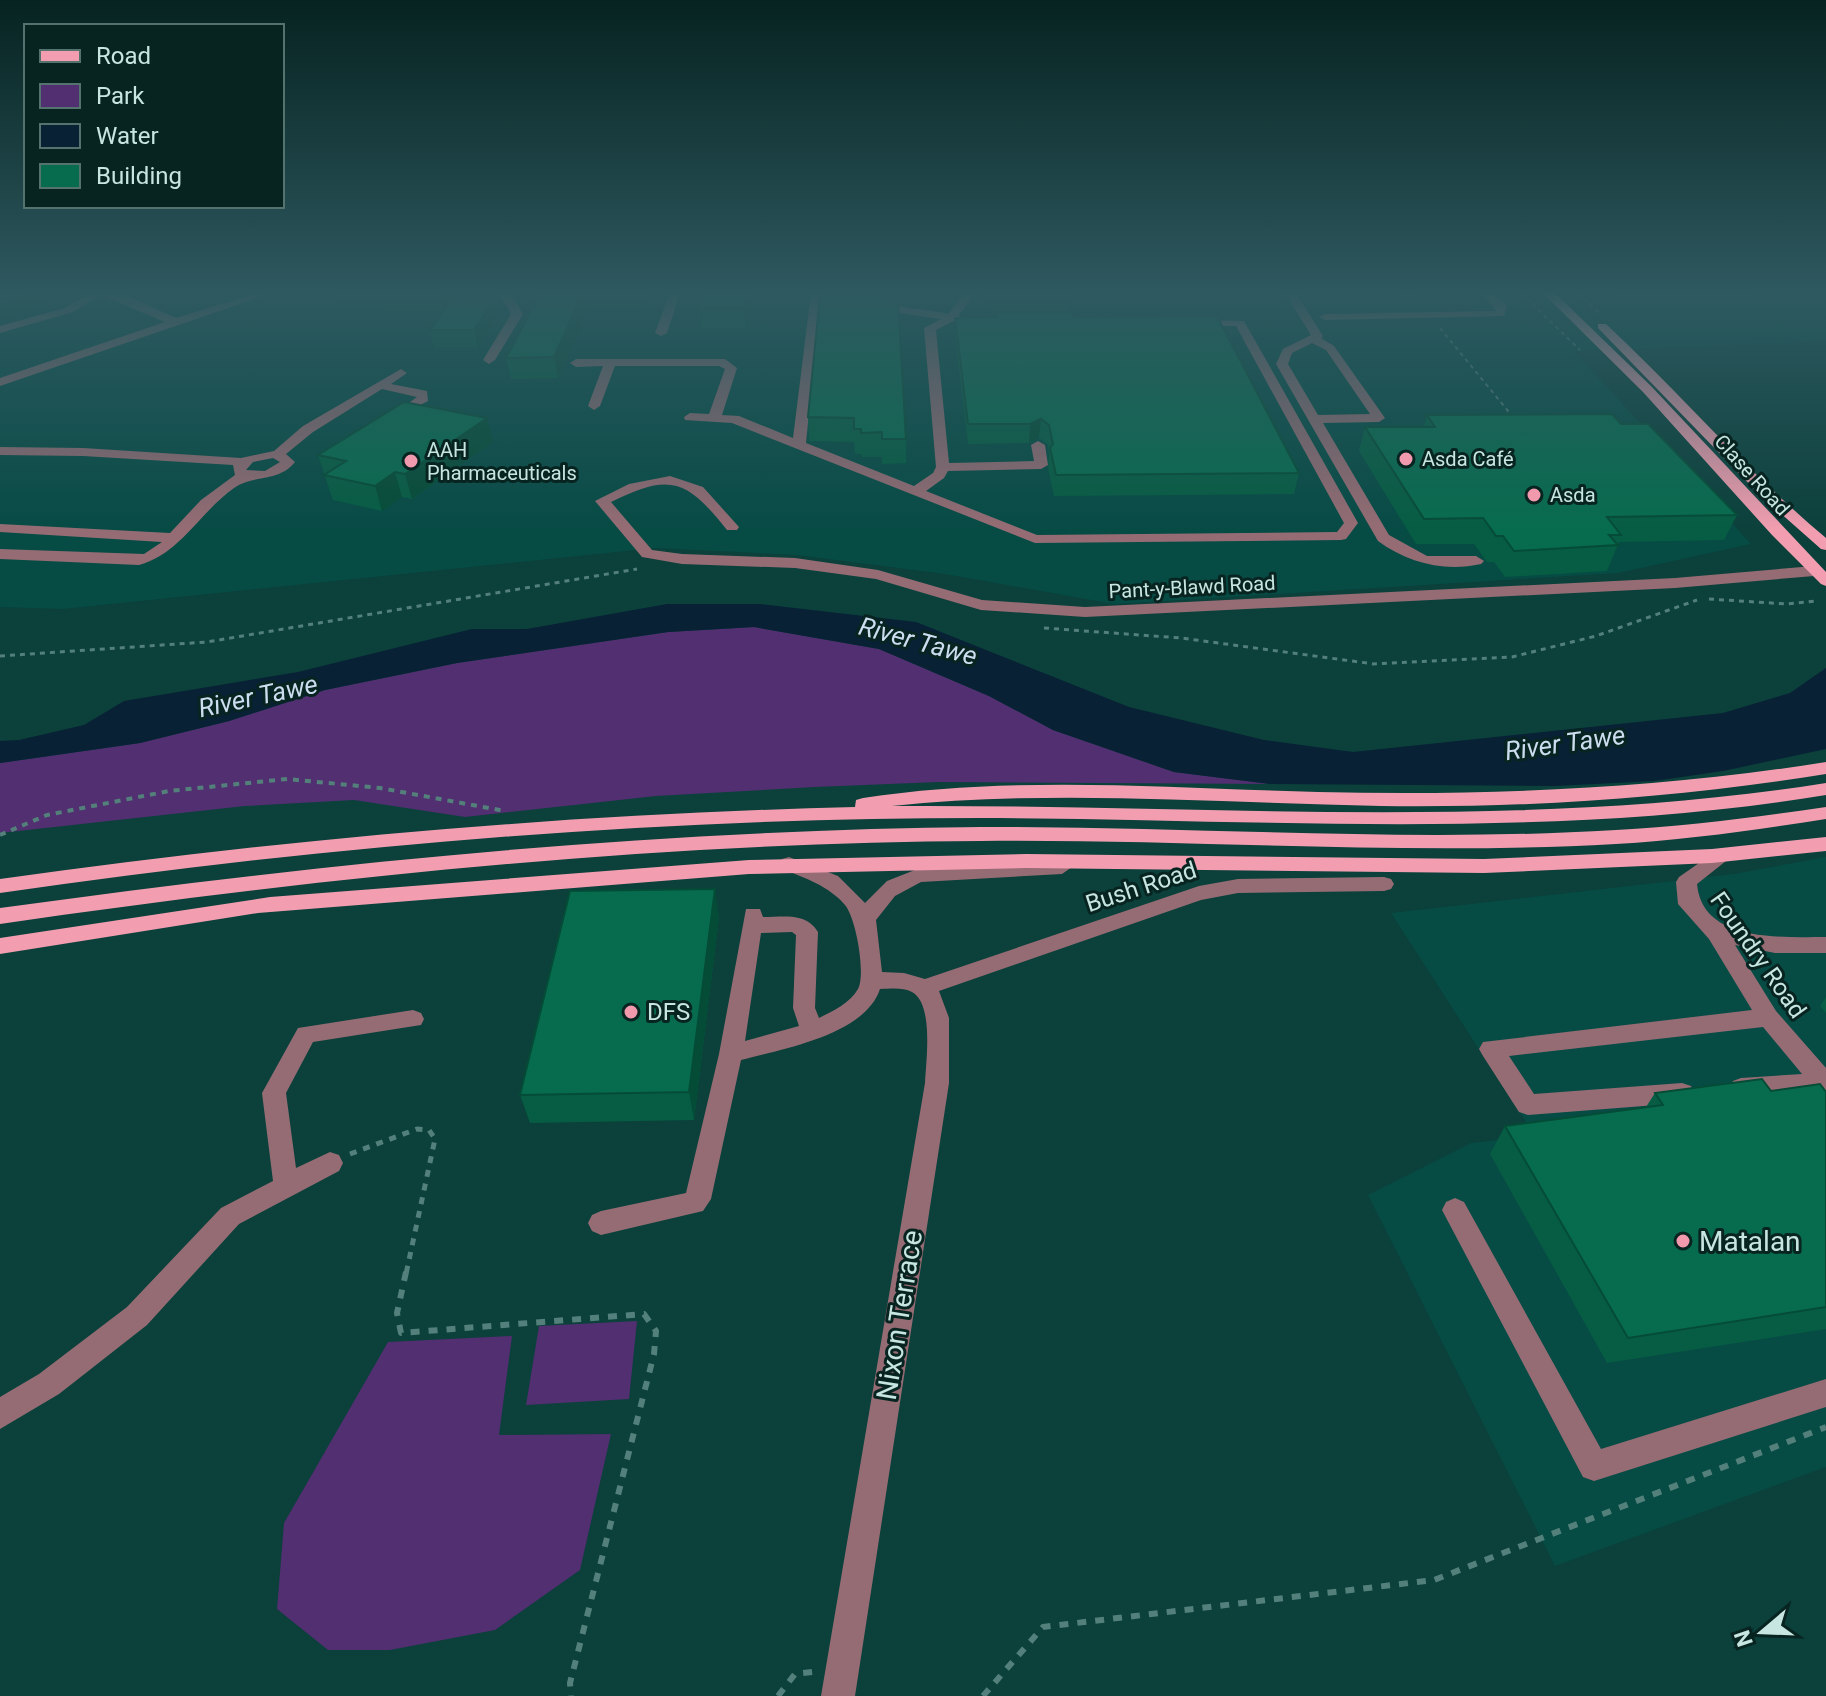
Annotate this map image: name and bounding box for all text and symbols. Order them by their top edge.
legend [24,24,284,208]
text: Road [96,42,151,70]
text: Park [96,82,145,110]
text: Water [96,122,159,150]
text: Building [96,162,182,190]
street label: Clase Road [1709,430,1795,520]
place label: AAH Pharmaceuticals [427,438,577,485]
place label: Asda Café [1422,447,1514,471]
marker: Asda Café [1397,450,1415,468]
marker: AAH Pharmaceuticals [402,452,420,470]
place label: Asda [1550,483,1596,507]
marker: Asda [1525,486,1543,504]
street label: Pant-y-Blawd Road [1108,571,1276,603]
water label: River Tawe [856,611,980,671]
water label: River Tawe [196,669,320,723]
water label: River Tawe [1503,720,1627,766]
street label: Bush Road [1082,856,1200,918]
street label: Foundry Road [1704,887,1812,1023]
place label: DFS [647,998,690,1026]
marker: DFS [622,1003,640,1021]
place label: Matalan [1699,1225,1801,1258]
street label: Nixon Terrace [870,1228,929,1402]
marker: Matalan [1674,1232,1692,1250]
north arrow [1722,1592,1802,1672]
text: N [1729,1627,1758,1650]

